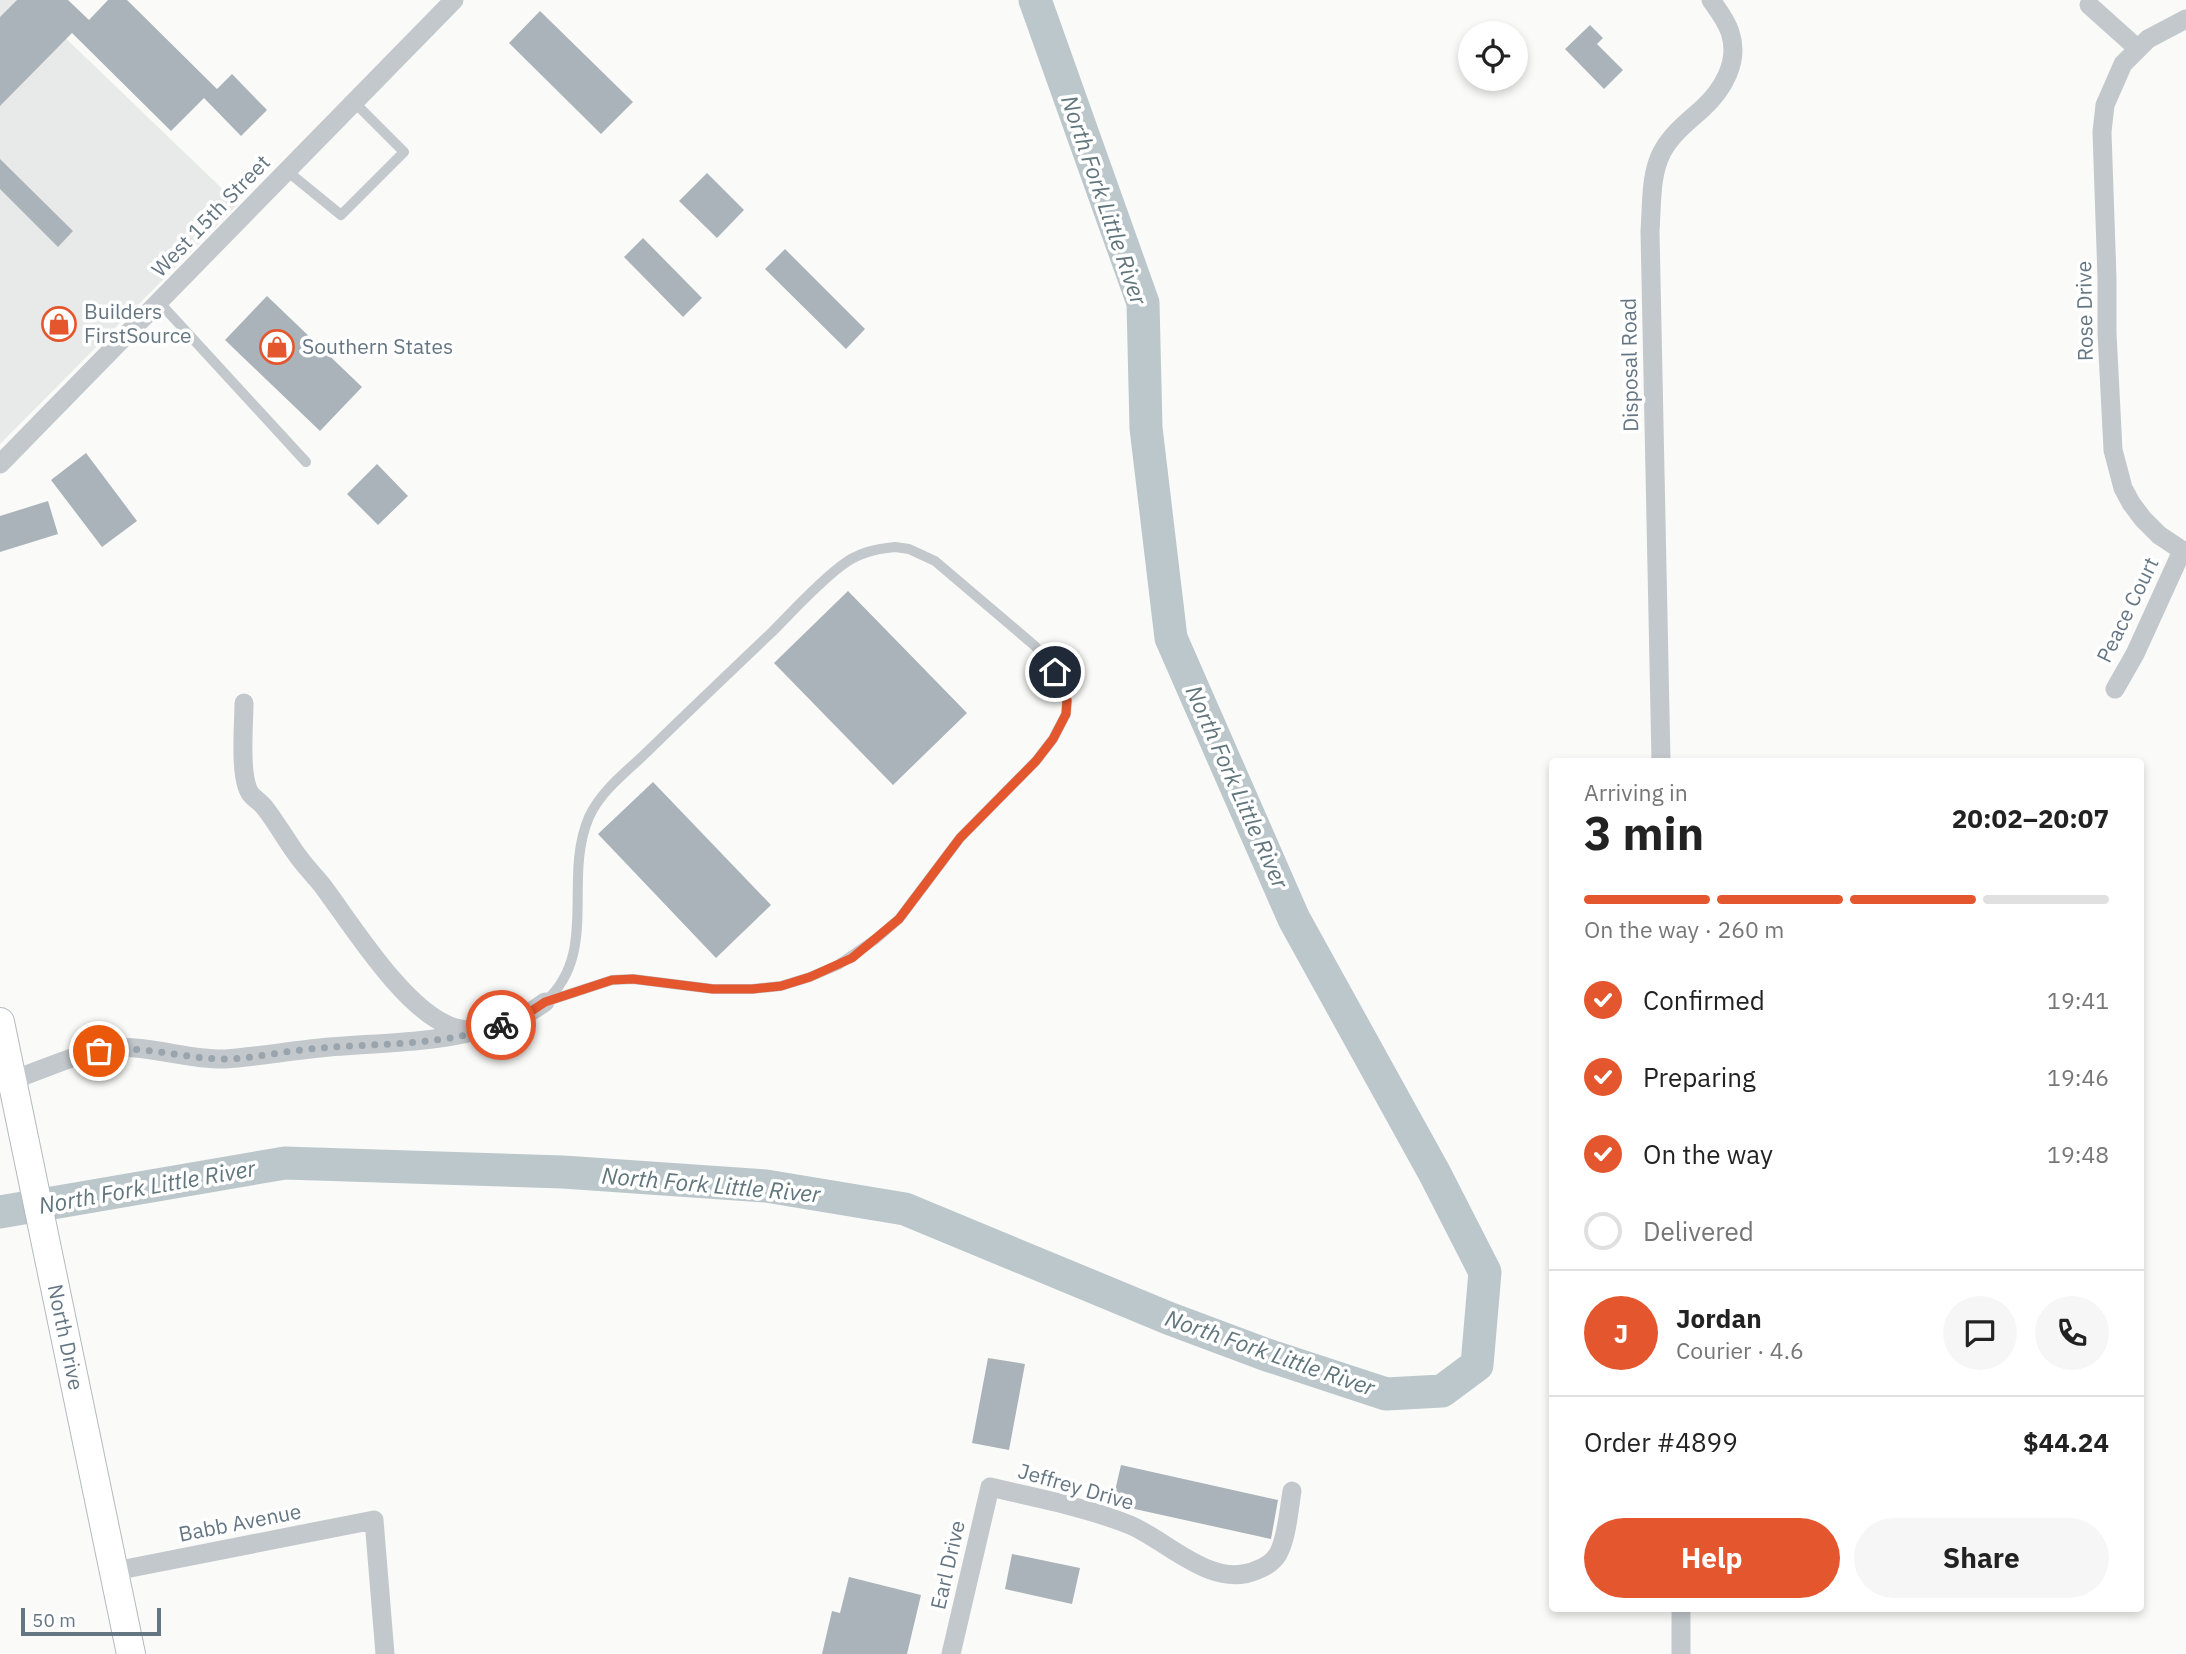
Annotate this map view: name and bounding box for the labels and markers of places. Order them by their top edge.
place label: Builders FirstSource [84,297,192,349]
shop icon: Builders FirstSource [40,305,78,343]
shop icon: Southern States [258,328,296,366]
place label: Southern States [302,332,453,360]
pin [1025,642,1085,702]
pin [69,1021,129,1081]

